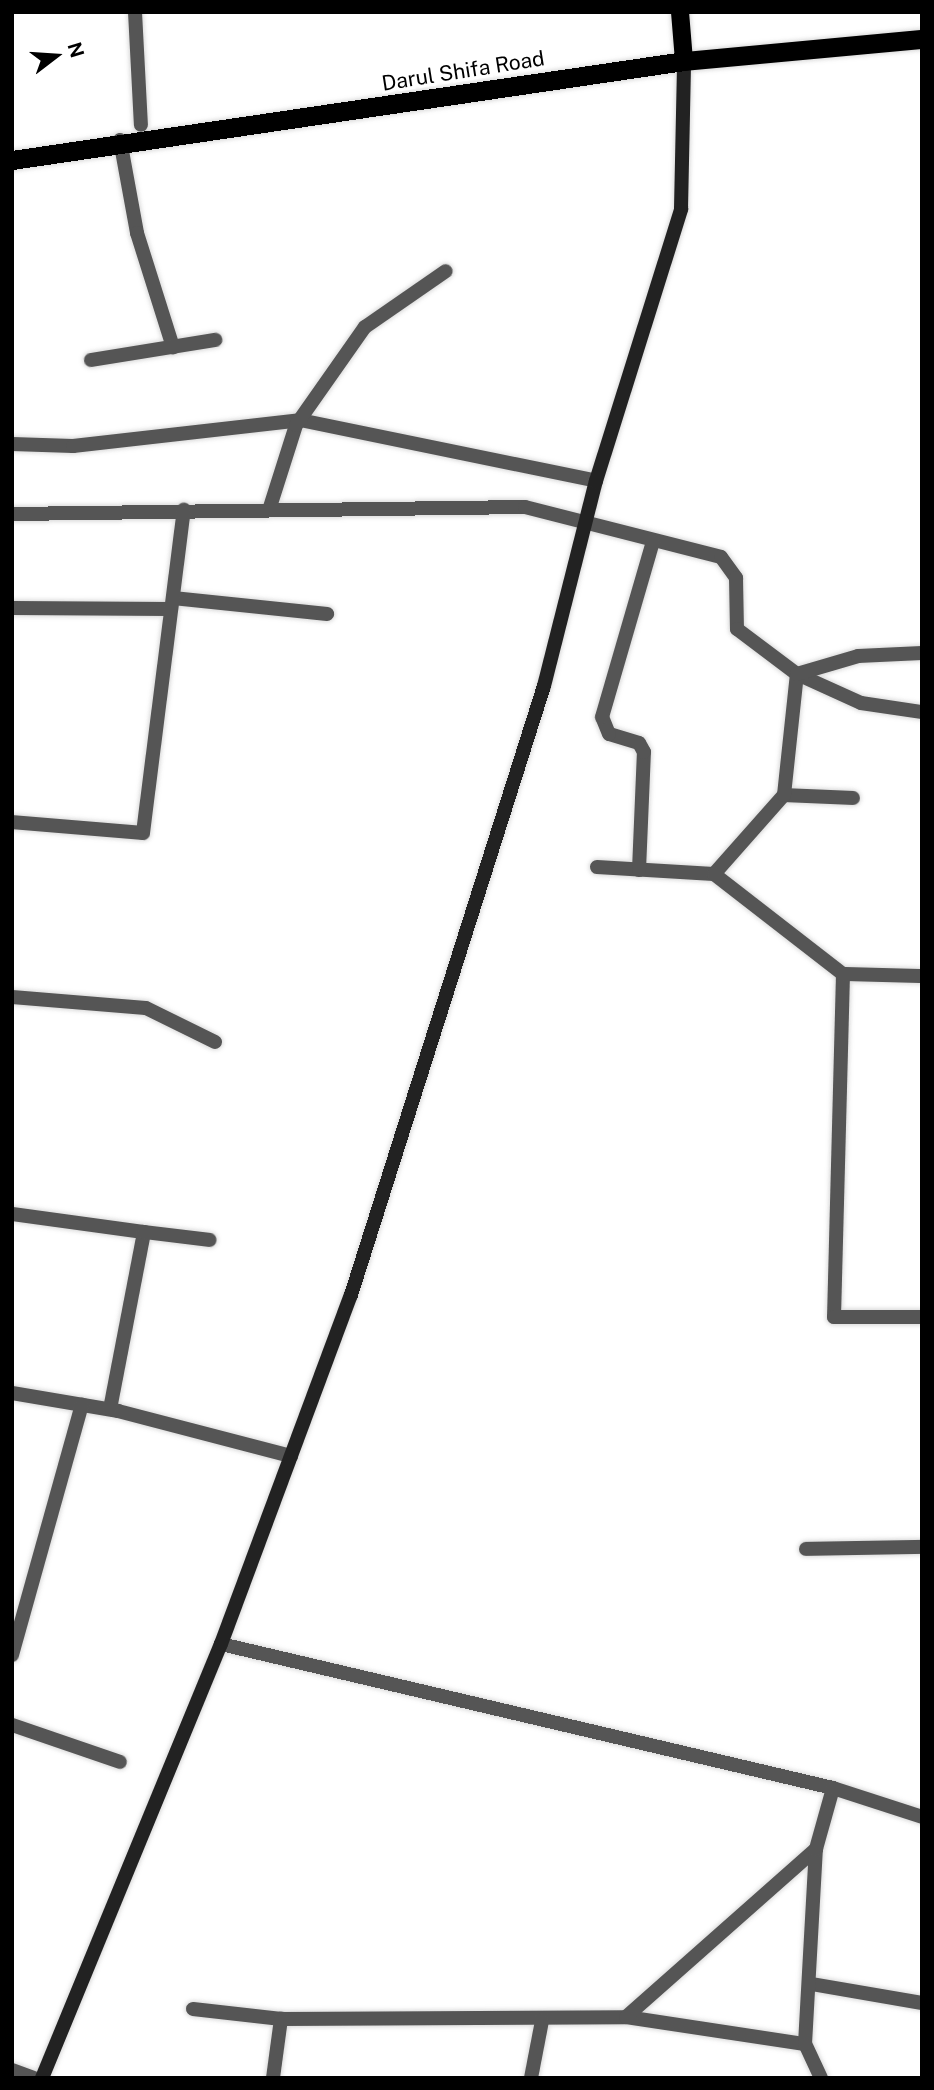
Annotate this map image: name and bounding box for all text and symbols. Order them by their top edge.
north arrow [21,21,91,91]
text: N [63,40,89,60]
street label: Darul Shifa Road [380,46,546,96]

